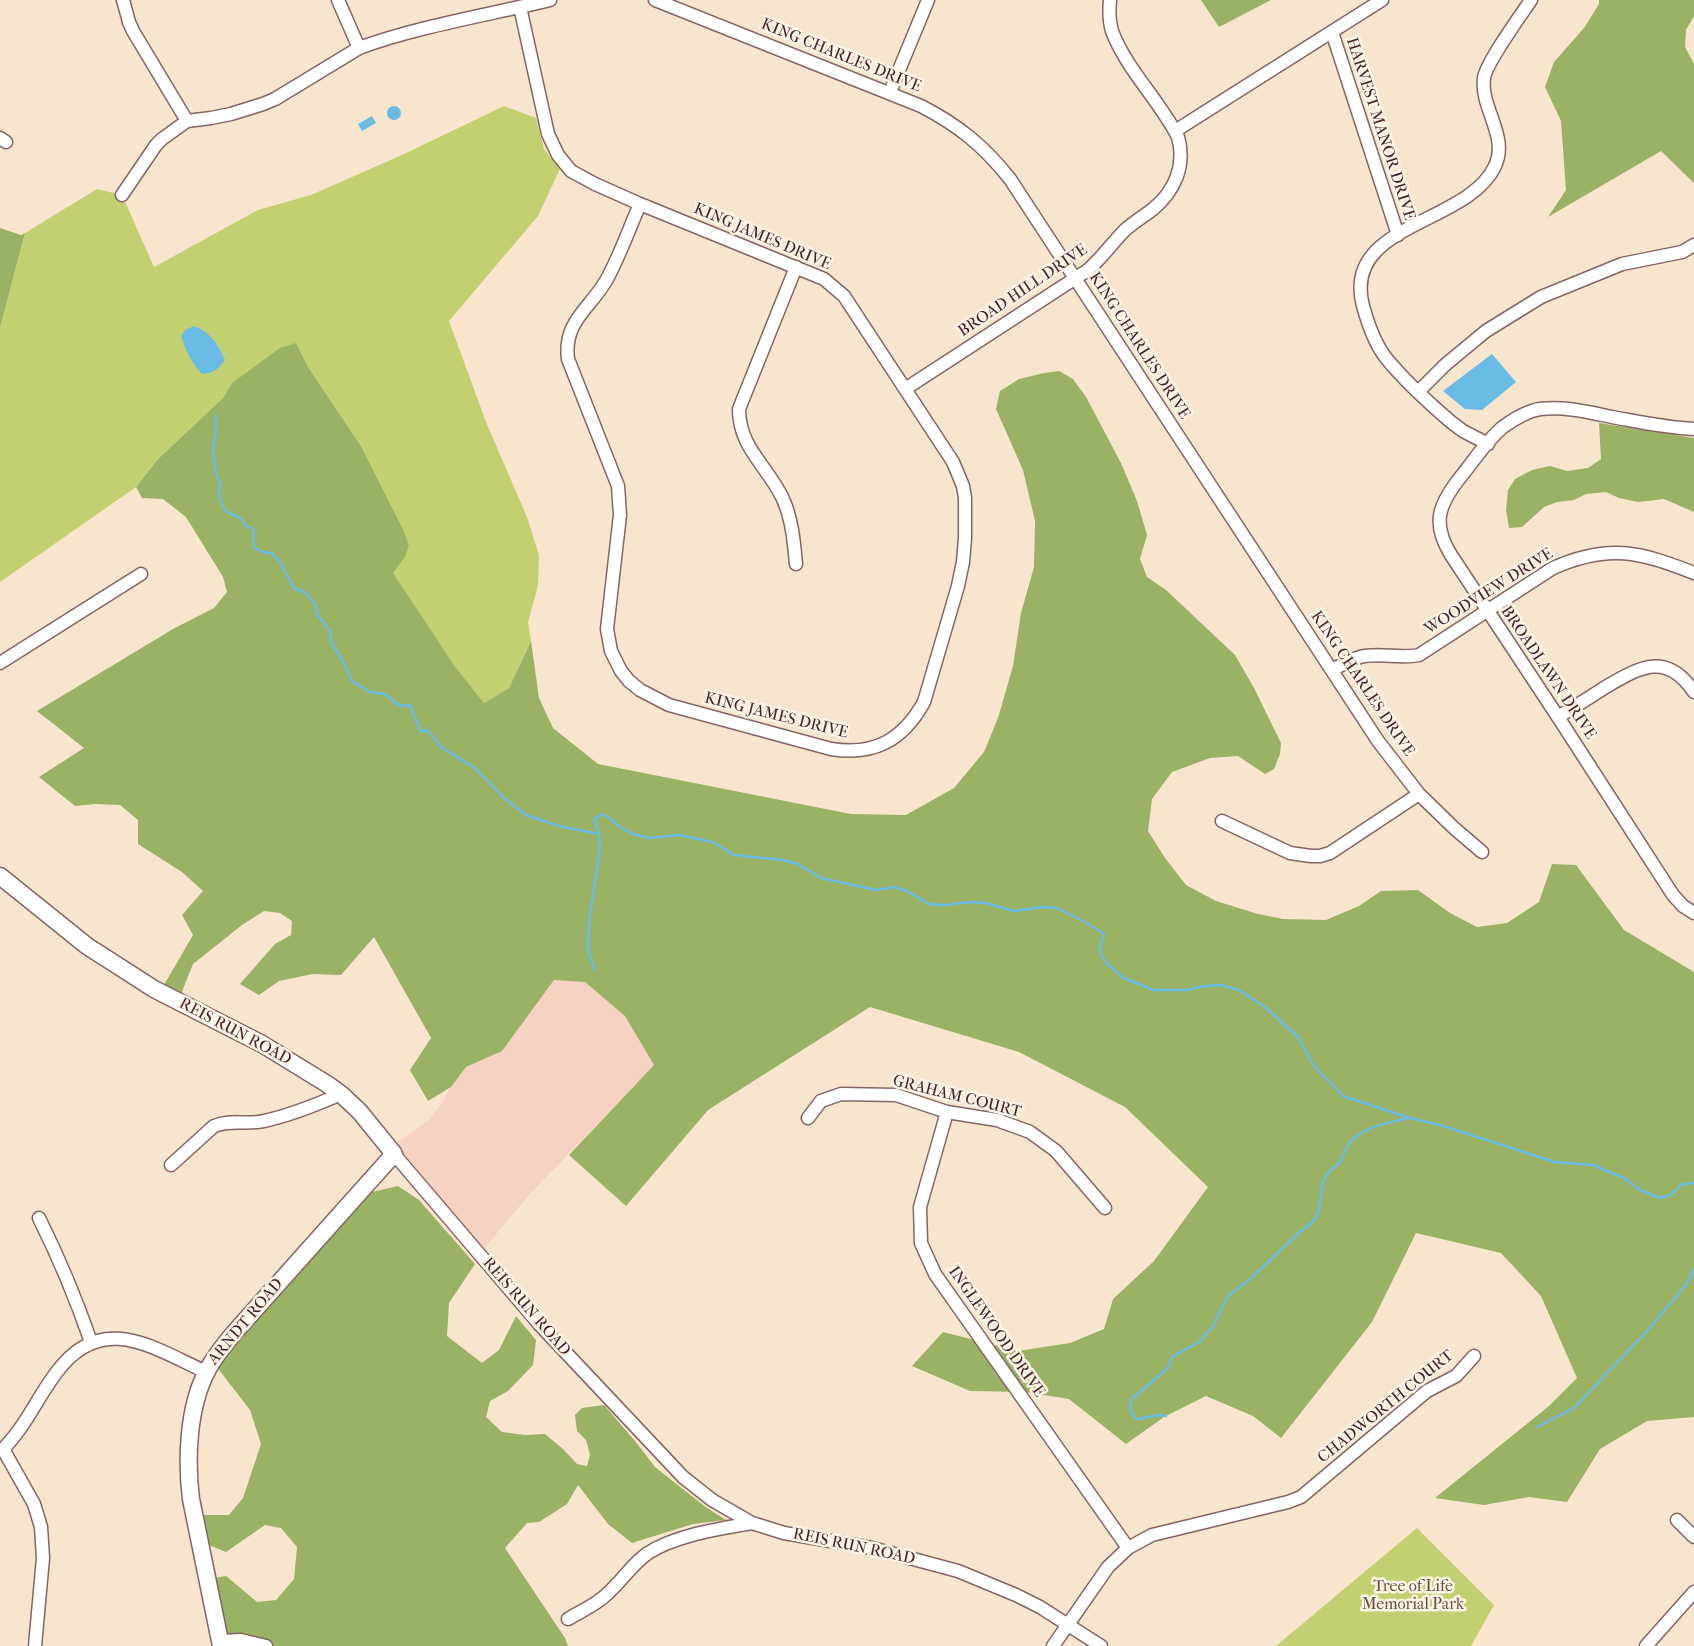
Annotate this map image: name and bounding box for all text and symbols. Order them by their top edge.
street label: KING CHARLES DRIVE [758,15,924,97]
street label: HARVEST MANOR DRIVE [1341,35,1419,223]
street label: KING JAMES DRIVE [691,199,833,275]
street label: BROAD HILL DRIVE [955,241,1091,341]
street label: KING CHARLES DRIVE [1084,269,1194,423]
street label: WOODVIEW DRIVE [1421,545,1557,639]
street label: BROADLAWN DRIVE [1496,603,1600,743]
street label: KING CHARLES DRIVE [1306,608,1418,760]
street label: KING JAMES DRIVE [702,689,850,743]
street label: REIS RUN ROAD [176,994,294,1070]
street label: GRAHAM COURT [891,1072,1023,1122]
street label: REIS RUN ROAD [478,1254,574,1360]
street label: INGLEWOOD DRIVE [944,1263,1048,1401]
street label: ARNDT ROAD [204,1275,288,1369]
street label: CHADWORTH COURT [1314,1346,1458,1468]
street label: REIS RUN ROAD [791,1525,917,1569]
park label: Tree of Life Memorial Park [1362,1577,1464,1615]

